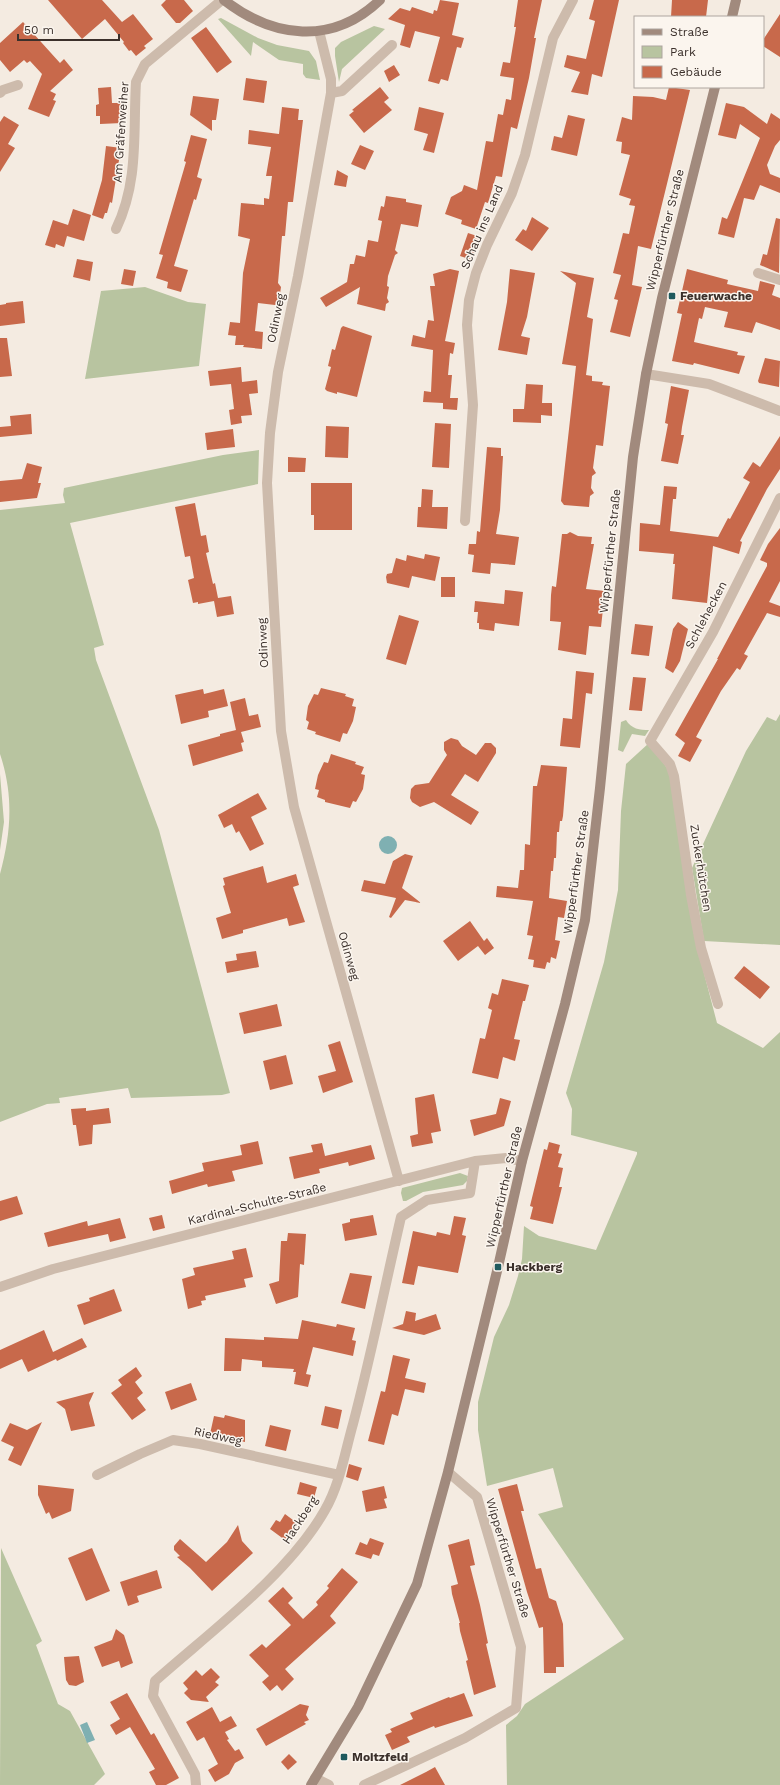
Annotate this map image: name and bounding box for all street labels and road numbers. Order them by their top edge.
street label: Am Gräfenweiher [110,81,132,183]
street label: Wipperfürther Straße [643,168,687,292]
street label: Schau ins Land [458,183,506,271]
street label: Odinweg [264,291,288,344]
street label: Wipperfürther Straße [597,488,623,614]
street label: Schlehecken [682,579,730,651]
street label: Odinweg [255,617,271,668]
street label: Wipperfürther Straße [560,809,592,935]
street label: Zuckerhütchen [687,823,715,913]
street label: Odinweg [335,930,363,983]
street label: Wipperfürther Straße [483,1125,525,1249]
street label: Kardinal-Schulte-Straße [186,1180,328,1228]
street label: Riedweg [193,1424,244,1448]
street label: Hackberg [279,1493,321,1547]
street label: Wipperfürther Straße [483,1496,533,1620]

